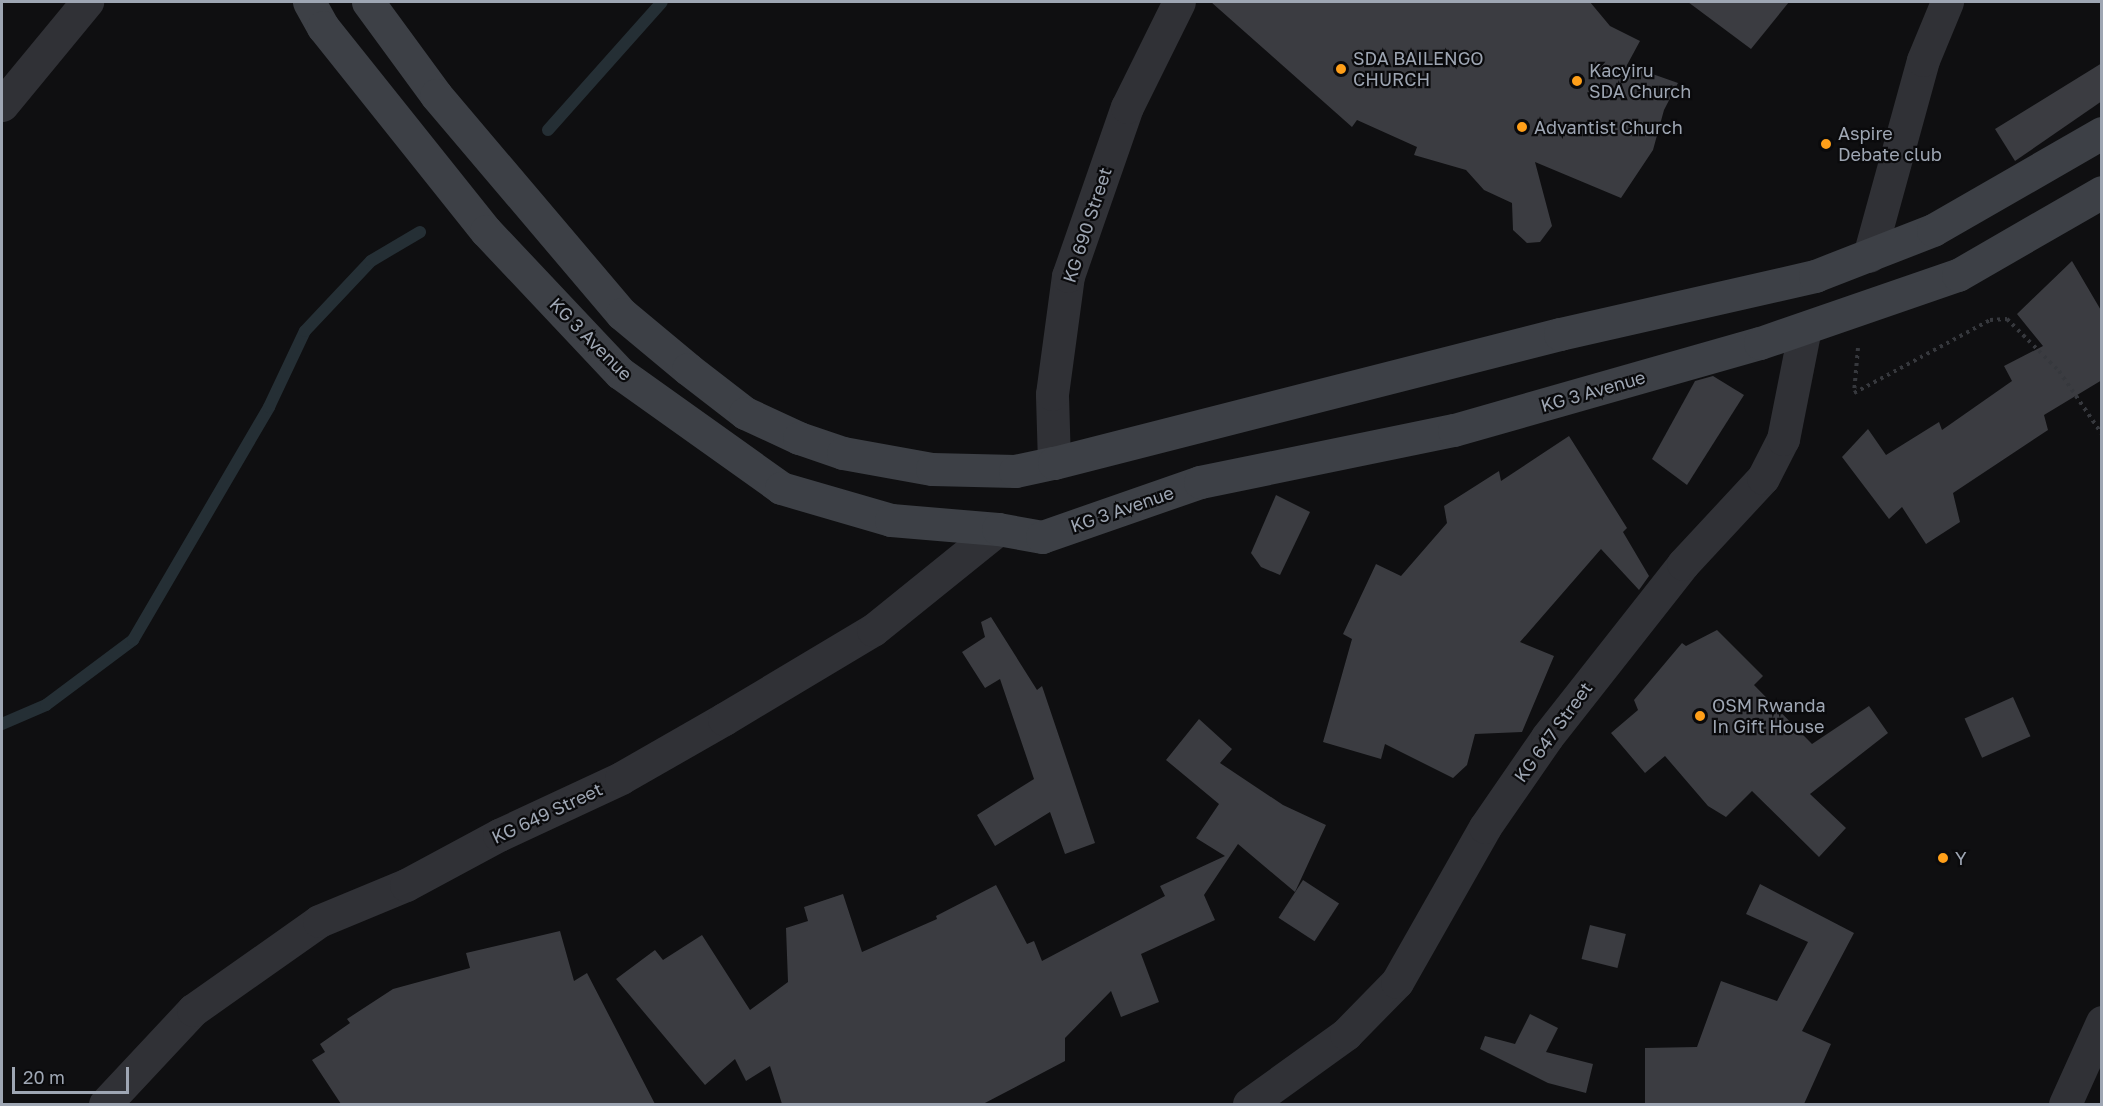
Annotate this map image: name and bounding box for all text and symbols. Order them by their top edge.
place label: SDA BAILENGO CHURCH [1353,48,1484,90]
place label: Kacyiru SDA Church [1589,60,1691,103]
marker: SDA BAILENGO CHURCH [1334,62,1348,76]
marker: Kacyiru SDA Church [1570,74,1584,88]
place label: Advantist Church [1534,116,1683,138]
marker: Advantist Church [1515,120,1529,134]
place label: Aspire Debate club [1838,123,1942,166]
marker: Aspire Debate club [1819,137,1833,151]
street label: KG 690 Street [1058,165,1116,285]
street label: KG 3 Avenue [545,293,637,385]
street label: KG 3 Avenue [1538,366,1648,416]
street label: KG 3 Avenue [1068,481,1176,537]
street label: KG 647 Street [1509,678,1597,786]
place label: OSM Rwanda In Gift House [1712,695,1826,738]
marker: OSM Rwanda In Gift House [1693,709,1707,723]
street label: KG 649 Street [488,778,606,848]
place label: Y [1955,847,1967,869]
marker: Y [1936,851,1950,865]
scale bar [15,1055,132,1093]
text: 20 m [23,1066,65,1088]

